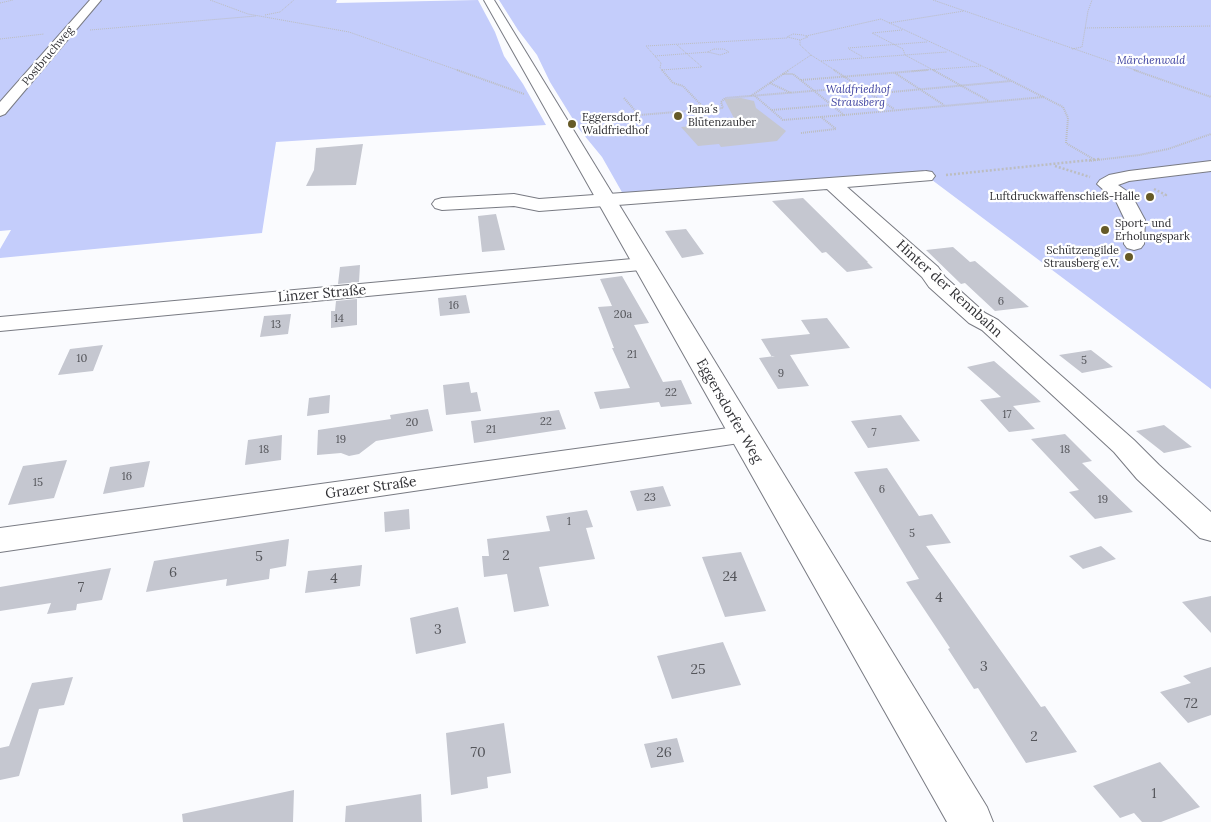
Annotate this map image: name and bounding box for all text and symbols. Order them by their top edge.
street label: Postbruchweg [19,24,77,88]
park label: Märchenwald [1117,54,1185,68]
park label: Waldfriedhof Strausberg [826,83,890,109]
place label: Jana´s Blütenzauber [688,103,756,129]
marker: Jana´s Blütenzauber [672,110,684,122]
place label: Eggersdorf, Waldfriedhof [582,111,649,137]
marker: Eggersdorf, Waldfriedhof [566,118,578,130]
place label: Luftdruckwaffenschieß-Halle [990,190,1140,204]
marker: Luftdruckwaffenschieß-Halle [1144,191,1156,203]
place label: Sport- und Erholungspark [1115,217,1190,243]
marker: Sport- und Erholungspark [1099,224,1111,236]
street label: Hinter der Rennbahn [892,237,1006,341]
place label: Schützengilde Strausberg e.V. [1044,244,1119,270]
marker: Schützengilde Strausberg e.V. [1123,251,1135,263]
street label: Linzer Straße [277,282,367,306]
house number: 6 [998,295,1004,309]
house number: 16 [449,299,459,313]
house number: 20a [614,308,632,322]
house number: 14 [334,312,344,326]
house number: 13 [271,318,281,332]
house number: 21 [627,348,637,362]
house number: 10 [77,352,87,366]
house number: 5 [1081,354,1087,368]
street label: Eggersdorfer Weg [692,356,766,466]
house number: 9 [778,367,784,381]
house number: 22 [665,386,677,400]
house number: 17 [1002,408,1012,422]
house number: 22 [540,415,552,429]
house number: 20 [406,416,418,430]
house number: 21 [486,423,496,437]
house number: 7 [871,426,877,440]
house number: 19 [336,433,346,447]
house number: 18 [259,443,269,457]
house number: 18 [1060,443,1070,457]
house number: 16 [122,470,132,484]
street label: Grazer Straße [324,473,418,503]
house number: 15 [33,476,43,490]
house number: 6 [879,483,885,497]
house number: 23 [644,491,656,505]
house number: 19 [1098,493,1108,507]
house number: 1 [567,515,571,529]
house number: 5 [909,527,915,541]
house number: 2 [502,548,510,564]
house number: 5 [255,549,263,565]
house number: 6 [169,565,177,581]
house number: 24 [723,569,737,585]
house number: 4 [330,571,338,587]
house number: 7 [78,580,84,596]
house number: 4 [935,590,943,606]
house number: 3 [434,622,442,638]
house number: 3 [980,659,988,675]
house number: 25 [690,662,706,678]
house number: 72 [1184,696,1198,712]
house number: 2 [1030,729,1038,745]
house number: 70 [470,745,486,761]
house number: 26 [656,745,672,761]
house number: 1 [1151,786,1157,802]

